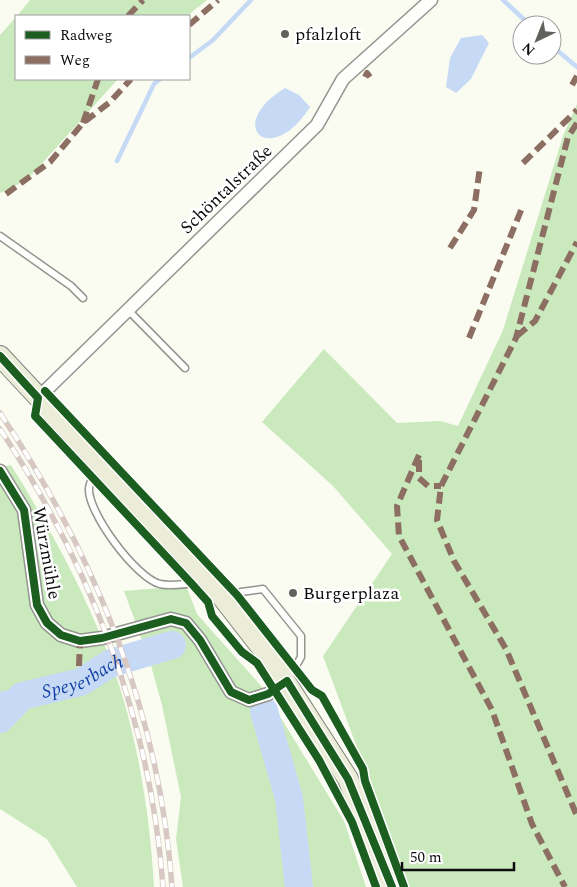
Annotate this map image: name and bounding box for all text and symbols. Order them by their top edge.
legend [15,15,190,80]
north arrow [512,15,562,65]
place label: pfalzloft [295,21,361,48]
text: Radweg [60,24,113,47]
marker: pfalzloft [279,28,291,40]
text: N [517,38,540,61]
text: Weg [60,49,90,72]
street label: Schöntalstraße [174,138,279,241]
street label: Würzmühle [25,505,68,601]
place label: Burgerplaza [303,580,399,607]
marker: Burgerplaza [287,587,299,599]
water label: Speyerbach [39,647,127,707]
scale bar [402,840,514,872]
text: 50 m [410,846,442,869]

